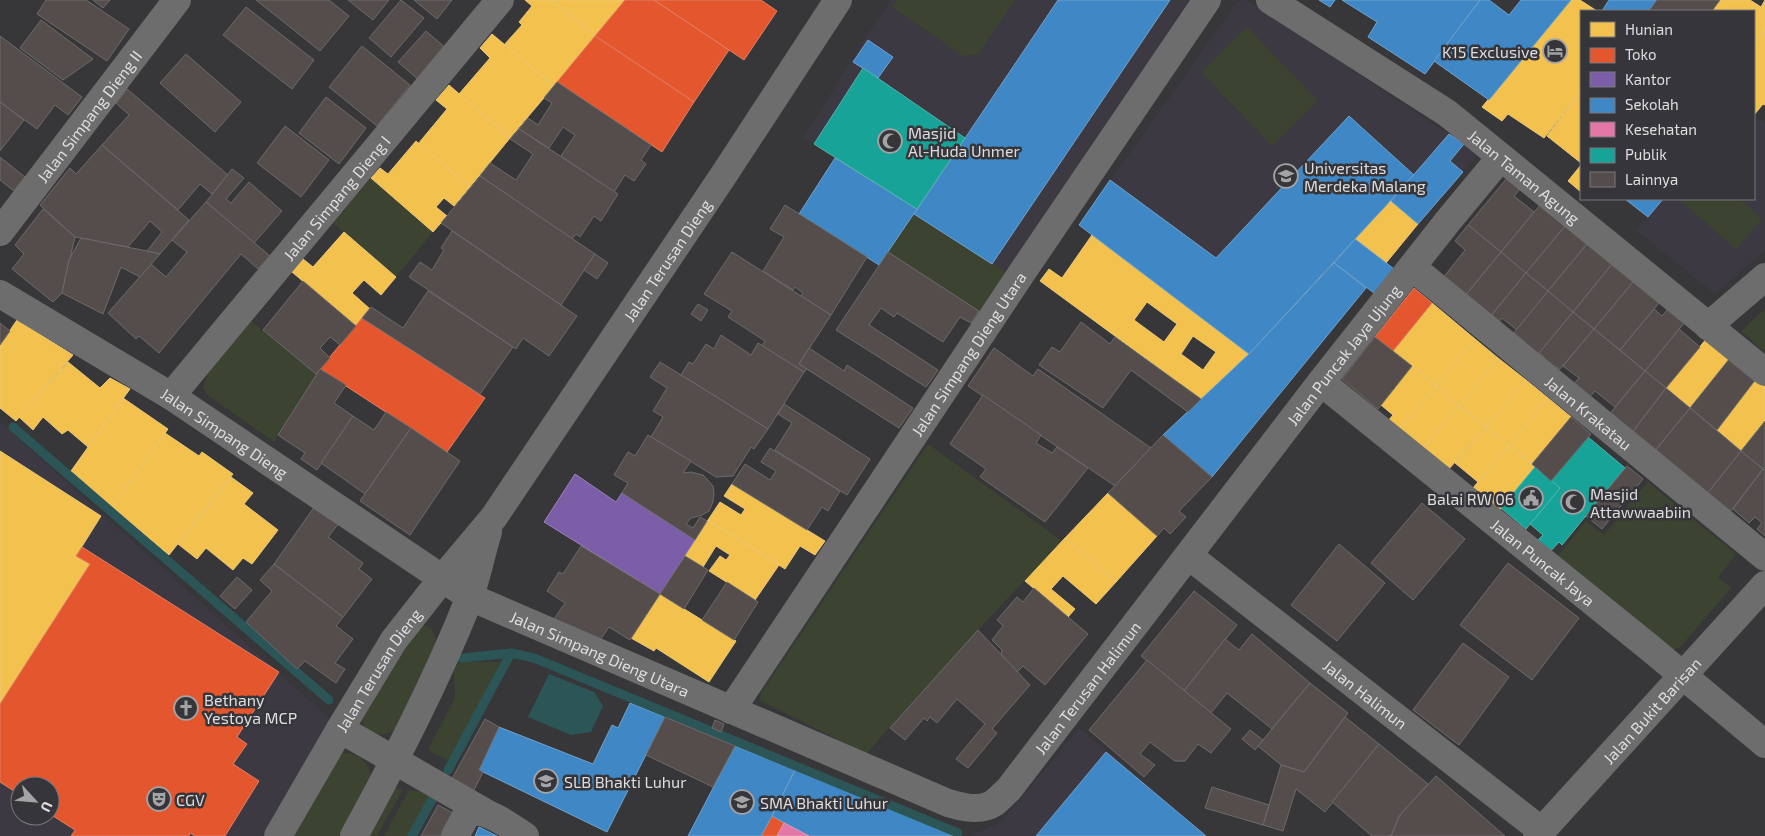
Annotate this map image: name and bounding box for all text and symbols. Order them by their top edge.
legend [1580,10,1755,200]
text: Hunian [1625,20,1673,38]
hotel icon: K15 Exclusive [1542,38,1568,64]
place label: K15 Exclusive [1442,42,1538,61]
text: Toko [1625,45,1657,63]
street label: Jalan Simpang Dieng II [32,46,145,186]
text: Kantor [1625,70,1671,88]
text: Sekolah [1625,95,1679,113]
text: Kesehatan [1625,120,1697,138]
place label: Masjid Al-Huda Unmer [908,123,1020,160]
street label: Jalan Taman Agung [1465,125,1584,227]
mosque icon: Masjid Al-Huda Unmer [877,128,903,154]
street label: Jalan Simpang Dieng I [278,131,393,264]
text: Publik [1625,145,1667,163]
place label: Universitas Merdeka Malang [1304,158,1426,195]
school or university icon: Universitas Merdeka Malang [1273,163,1299,189]
text: Lainnya [1625,170,1678,188]
street label: Jalan Terusan Dieng [619,195,714,325]
street label: Jalan Simpang Dieng Utara [907,268,1029,439]
street label: Jalan Puncak Jaya Ujung [1282,280,1404,429]
street label: Jalan Krakatau [1542,371,1636,453]
street label: Jalan Simpang Dieng [158,383,292,482]
place label: Masjid Attawwaabiin [1590,484,1691,521]
public building icon: Balai RW 06 [1518,485,1544,511]
place label: Balai RW 06 [1427,489,1514,508]
mosque icon: Masjid Attawwaabiin [1560,489,1586,515]
street label: Jalan Puncak Jaya [1488,514,1599,609]
street label: Jalan Terusan Dieng [331,604,425,735]
street label: Jalan Simpang Dieng Utara [508,606,693,700]
street label: Jalan Terusan Halimun [1030,617,1144,758]
street label: Jalan Bukit Barisan [1598,653,1704,767]
street label: Jalan Halimun [1320,655,1412,732]
place label: Bethany Yestoya MCP [204,690,297,727]
church icon: Bethany Yestoya MCP [173,695,199,721]
school or university icon: SLB Bhakti Luhur [533,768,559,794]
place label: SLB Bhakti Luhur [564,772,687,791]
north arrow [10,776,60,826]
theatre icon: CGV [146,786,172,812]
school or university icon: SMA Bhakti Luhur [729,789,755,815]
place label: CGV [176,790,205,809]
place label: SMA Bhakti Luhur [760,793,889,812]
text: U [37,799,57,815]

